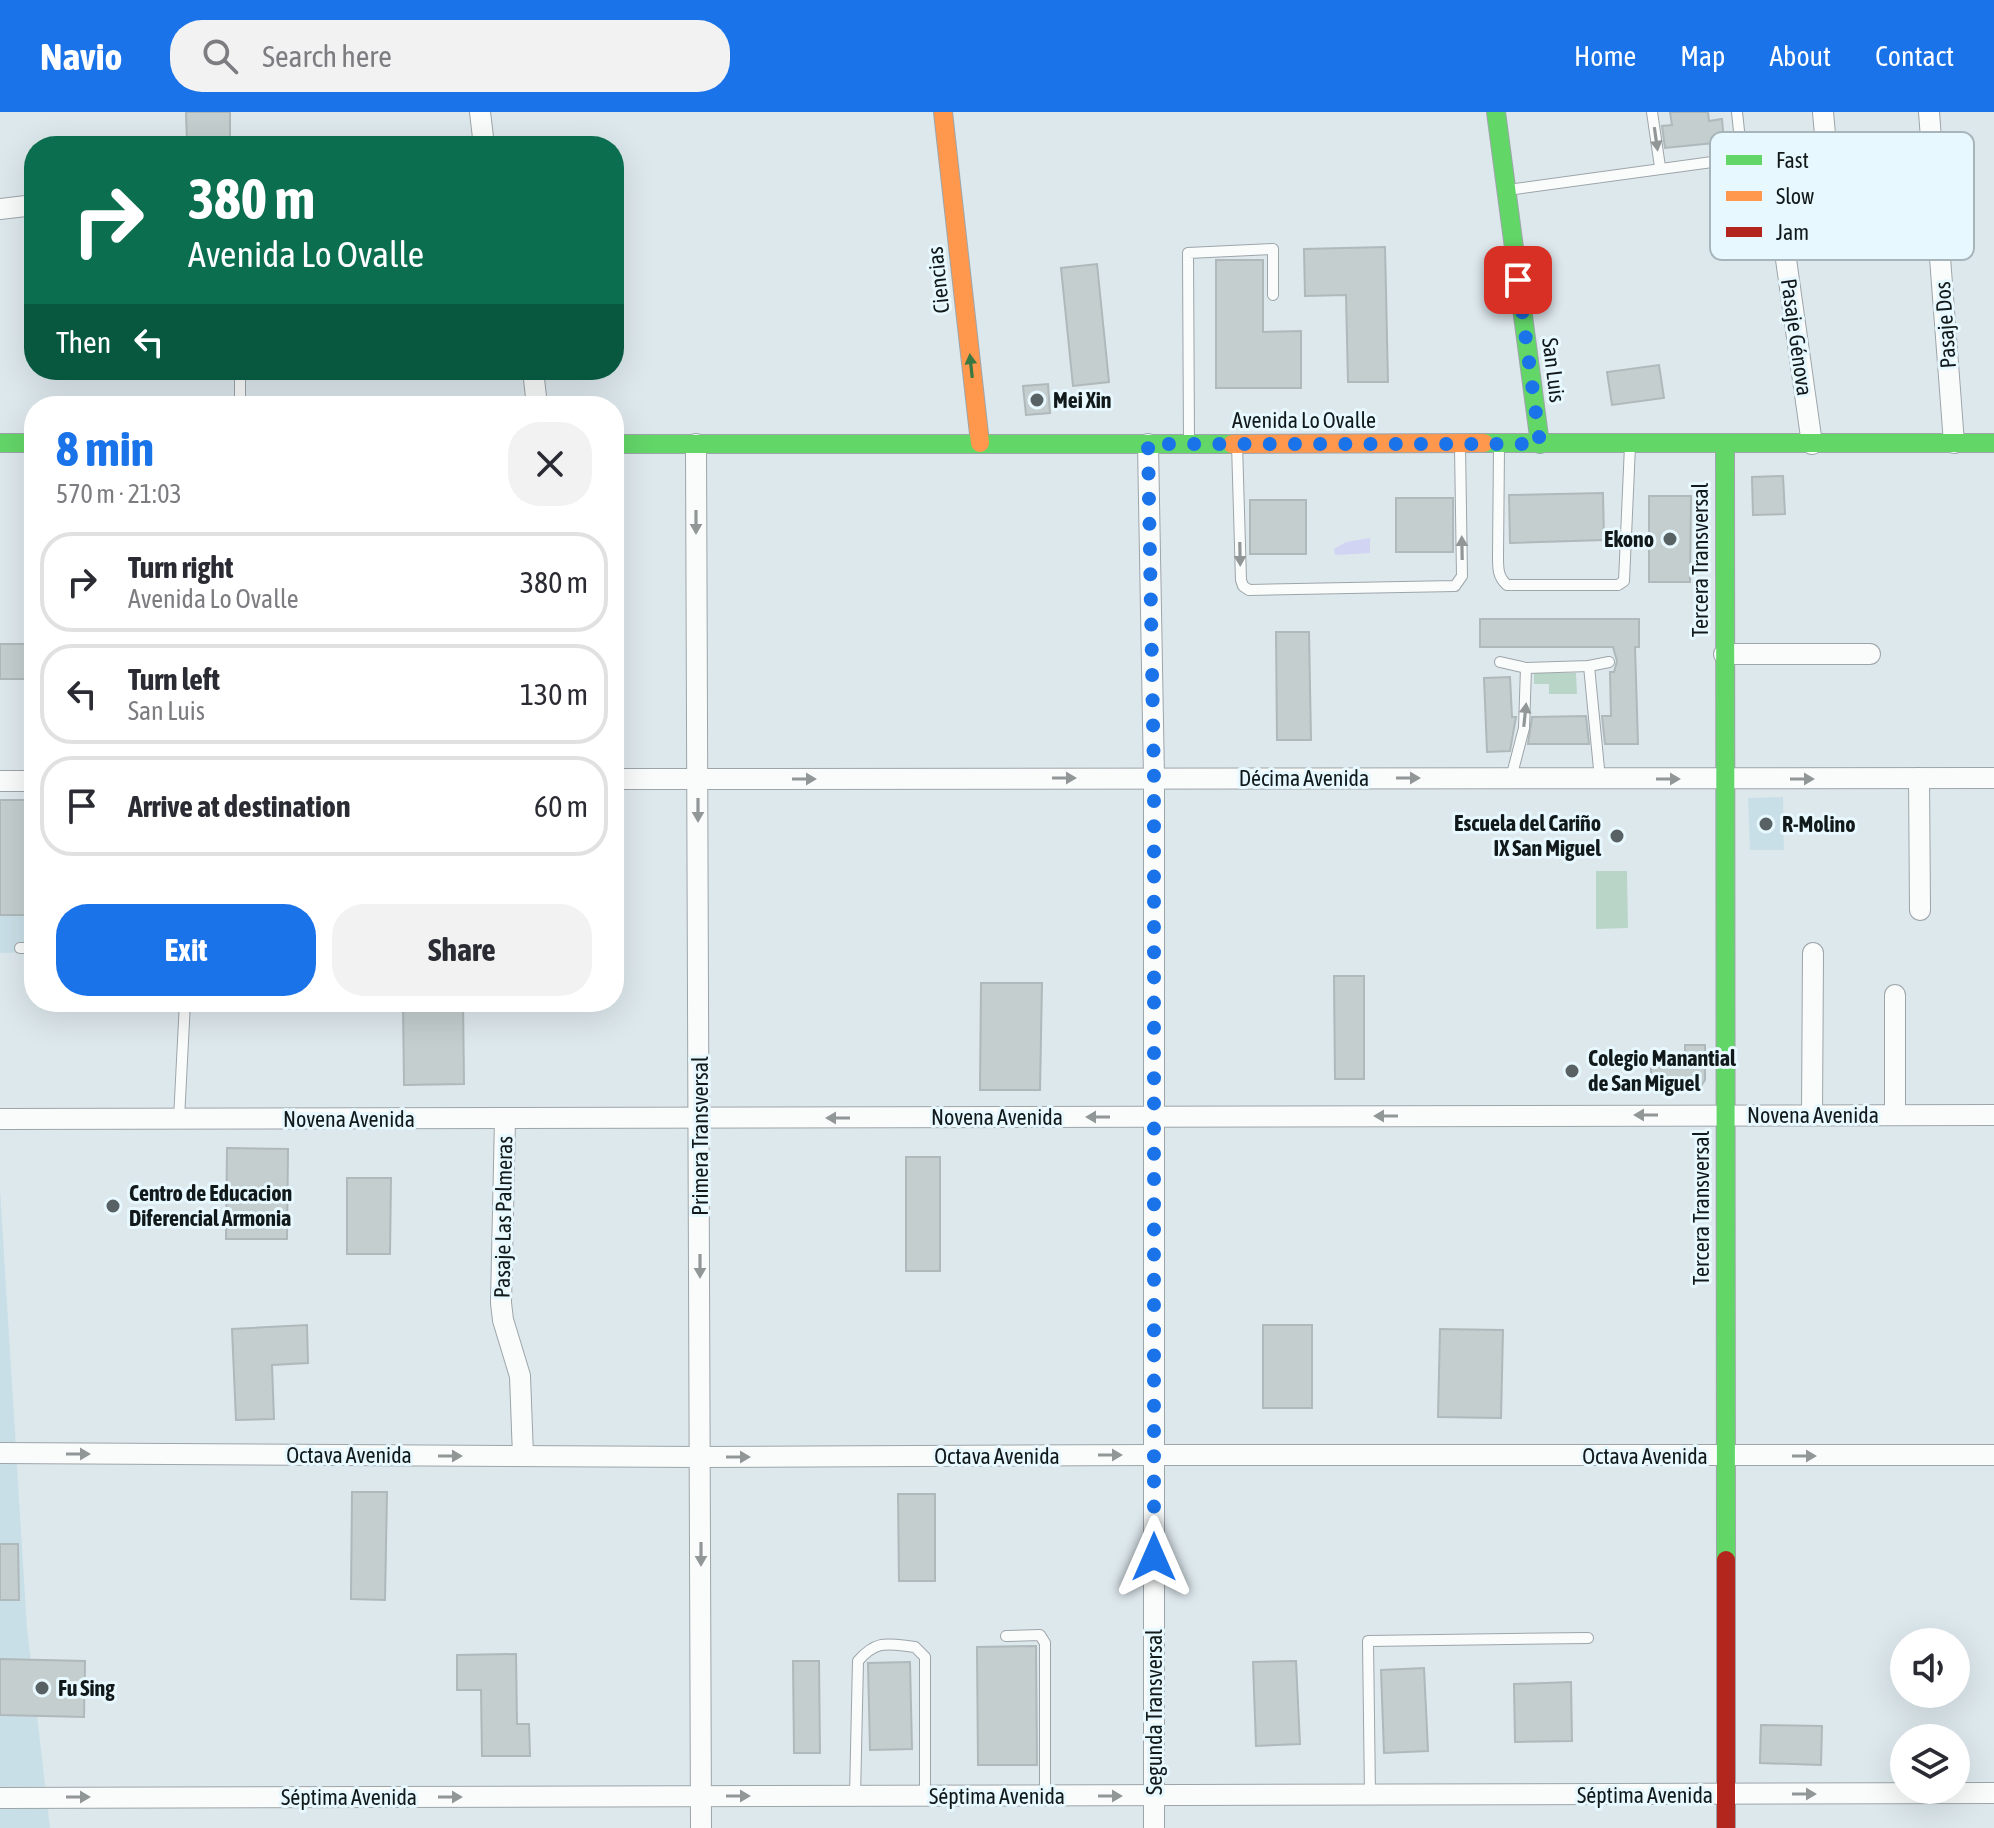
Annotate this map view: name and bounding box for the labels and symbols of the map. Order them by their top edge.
one-way arrow [1650,127,1663,152]
legend [1710,132,1974,260]
text: Fast [1776,147,1809,173]
text: Slow [1776,183,1814,209]
text: Jam [1776,219,1809,245]
street label: Ciencias [922,245,954,315]
pin [1484,246,1552,314]
street label: Pasaje Génova [1776,277,1818,397]
street label: Pasaje Dos [1929,280,1961,369]
street label: San Luis [1537,336,1571,404]
one-way arrow [965,353,978,378]
place label: Mei Xin [1053,387,1111,413]
marker: Mei Xin [1028,391,1046,409]
street label: Avenida Lo Ovalle [1232,407,1376,433]
street label: Tercera Transversal [1687,483,1713,637]
one-way arrow [690,510,702,535]
place label: Ekono [1604,526,1654,552]
marker: Ekono [1661,530,1679,548]
one-way arrow [1456,535,1468,560]
one-way arrow [1234,542,1246,567]
one-way arrow [1518,702,1531,727]
street label: Décima Avenida [1239,765,1369,791]
one-way arrow [1052,772,1077,784]
one-way arrow [1396,772,1421,784]
one-way arrow [1790,772,1815,785]
one-way arrow [792,773,817,785]
one-way arrow [1656,773,1681,785]
one-way arrow [692,798,704,823]
place label: Escuela del Cariño IX San Miguel [1454,810,1602,861]
place label: R-Molino [1782,811,1855,837]
marker: R-Molino [1757,815,1775,833]
marker: Escuela del Cariño IX San Miguel [1608,827,1626,845]
place label: Colegio Manantial de San Miguel [1588,1045,1737,1096]
street label: Primera Transversal [687,1056,713,1216]
marker: Colegio Manantial de San Miguel [1563,1062,1581,1080]
street label: Novena Avenida [1747,1102,1879,1128]
street label: Novena Avenida [931,1104,1063,1130]
street label: Novena Avenida [283,1106,415,1132]
one-way arrow [1633,1109,1658,1121]
one-way arrow [1373,1110,1398,1122]
one-way arrow [1085,1111,1110,1123]
one-way arrow [825,1112,850,1124]
street label: Tercera Transversal [1688,1131,1714,1285]
street label: Pasaje Las Palmeras [489,1135,517,1298]
place label: Centro de Educacion Diferencial Armonia [129,1180,292,1231]
marker: Centro de Educacion Diferencial Armonia [104,1197,122,1215]
one-way arrow [694,1254,706,1279]
street label: Octava Avenida [286,1442,412,1468]
street label: Octava Avenida [934,1443,1060,1469]
street label: Octava Avenida [1582,1443,1708,1469]
one-way arrow [66,1448,91,1460]
one-way arrow [1098,1449,1123,1461]
one-way arrow [438,1450,463,1462]
one-way arrow [1792,1450,1817,1462]
one-way arrow [726,1451,751,1463]
position arrow [1112,1515,1196,1599]
one-way arrow [695,1542,707,1567]
street label: Segunda Transversal [1141,1629,1167,1795]
place label: Fu Sing [58,1675,115,1701]
marker: Fu Sing [33,1679,51,1697]
street label: Séptima Avenida [1577,1782,1713,1808]
street label: Séptima Avenida [929,1783,1065,1809]
street label: Séptima Avenida [281,1784,417,1810]
one-way arrow [1792,1788,1817,1800]
one-way arrow [726,1790,751,1802]
one-way arrow [1098,1790,1123,1802]
one-way arrow [66,1791,91,1803]
one-way arrow [438,1791,463,1803]

